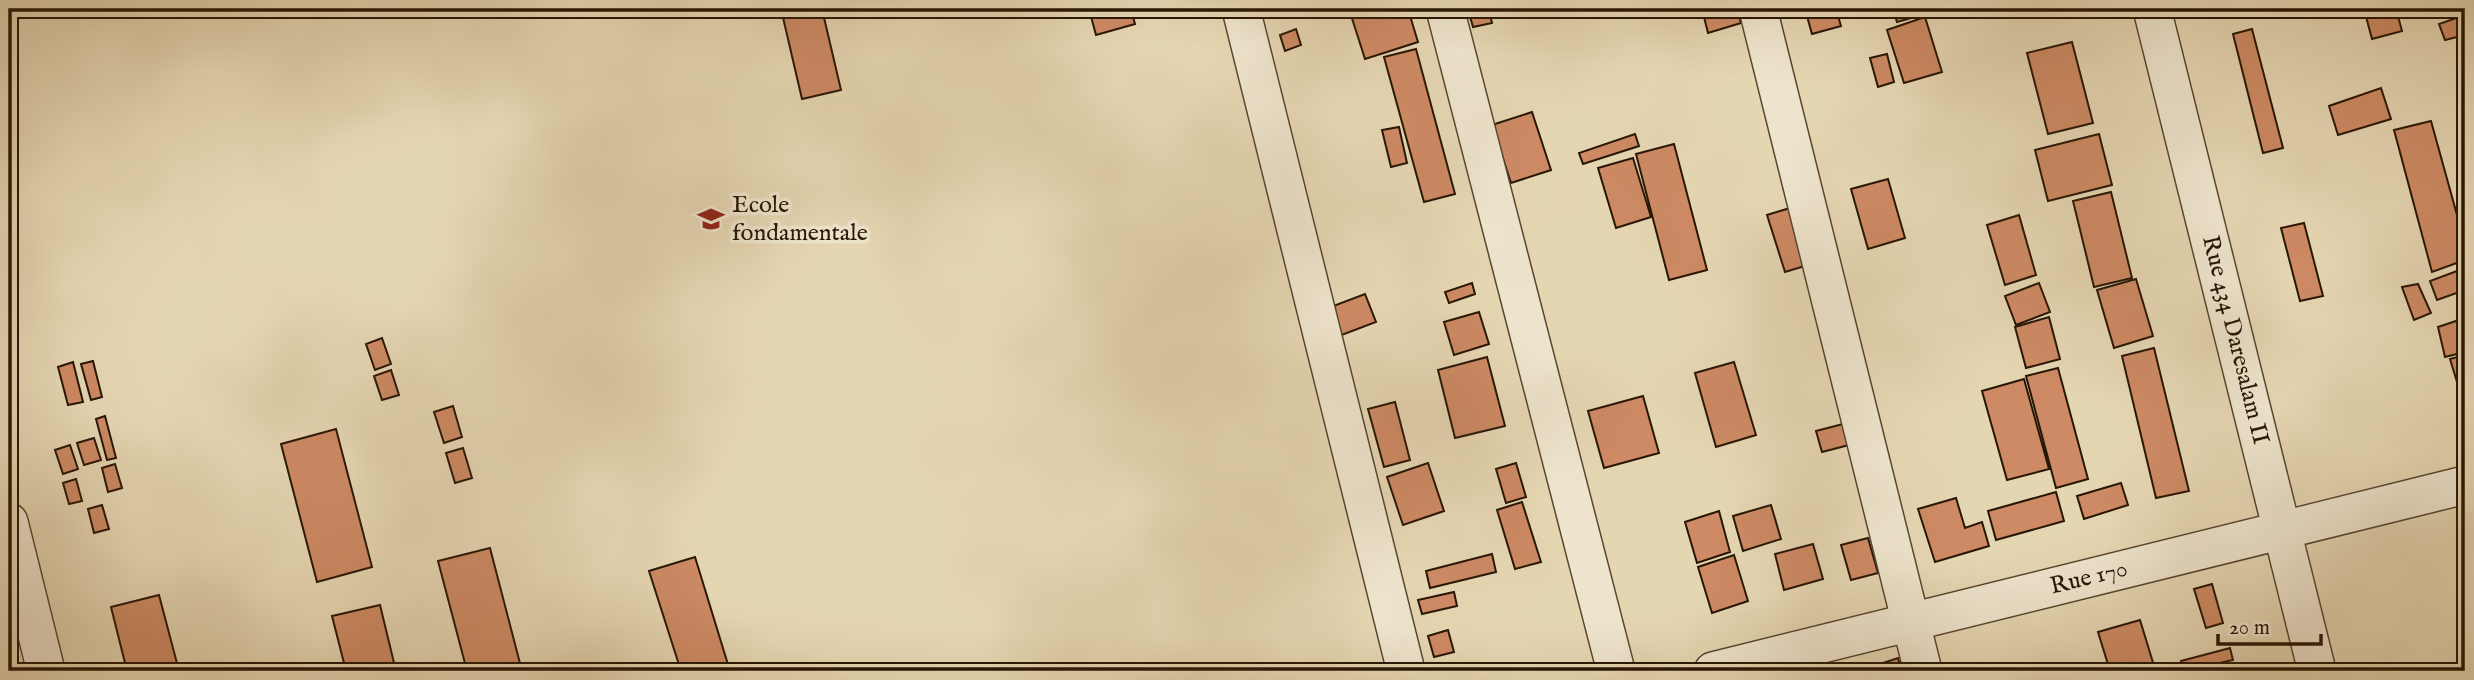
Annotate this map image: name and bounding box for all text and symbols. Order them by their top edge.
place label: Ecole fondamentale [732,190,868,249]
school or university icon: Ecole fondamentale [696,204,726,234]
street label: Rue 434 Daresalam II [2194,232,2276,448]
street label: Rue 170 [2047,553,2131,603]
scale bar [2218,603,2322,647]
text: 20 m [2229,615,2270,642]

